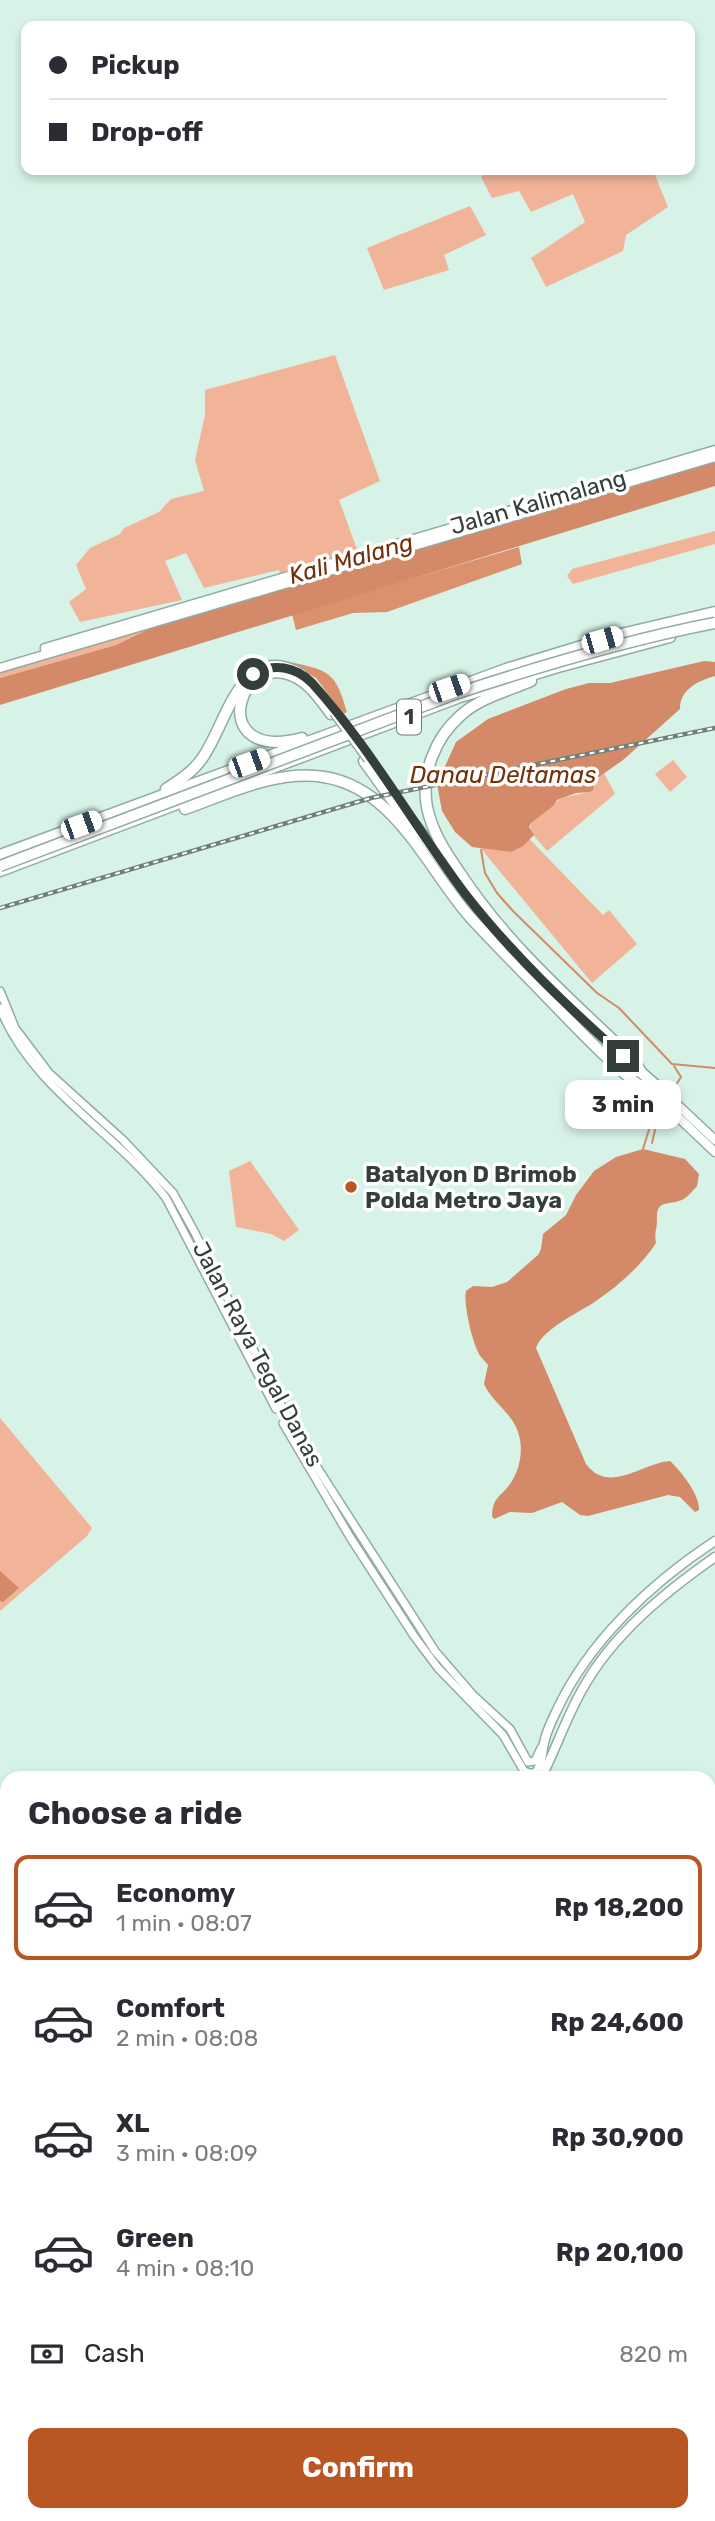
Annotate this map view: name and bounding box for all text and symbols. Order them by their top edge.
text: Pickup [91,50,180,81]
text: Drop-off [91,117,203,148]
street label: Jalan Kalimalang [447,464,629,540]
water label: Kali Malang [286,528,416,590]
car [579,624,626,656]
route start [237,658,269,690]
car [426,671,473,705]
road number: 1 [397,700,421,734]
car [226,746,273,780]
water label: Danau Deltamas [410,761,596,789]
car [58,808,105,842]
route end [607,1040,639,1072]
callout: 3 min [565,1080,681,1130]
text: 3 min [592,1090,654,1118]
place label: Batalyon D Brimob Polda Metro Jaya [365,1160,577,1214]
marker: Batalyon D Brimob Polda Metro Jaya [343,1179,359,1195]
street label: Jalan Raya Tegal Danas [187,1237,329,1471]
text: Choose a ride [28,1794,242,1832]
icon: car [32,1876,95,1939]
text: Economy [116,1878,235,1909]
text: Rp 18,200 [554,1892,684,1923]
text: 1 min · 08:07 [116,1909,252,1937]
icon: car [32,1991,95,2054]
text: Comfort [116,1993,225,2024]
text: Rp 24,600 [550,2007,684,2038]
text: 2 min · 08:08 [116,2024,258,2052]
icon: car [32,2106,95,2169]
text: XL [116,2108,149,2139]
text: Rp 30,900 [551,2122,684,2153]
text: 3 min · 08:09 [116,2139,258,2167]
icon: car [32,2221,95,2284]
text: Green [116,2223,194,2254]
text: Rp 20,100 [556,2237,684,2268]
text: 4 min · 08:10 [116,2254,254,2282]
icon: cash [28,2335,66,2373]
text: Cash [84,2338,145,2369]
text: 820 m [619,2340,688,2368]
button: Confirm [28,2428,688,2508]

